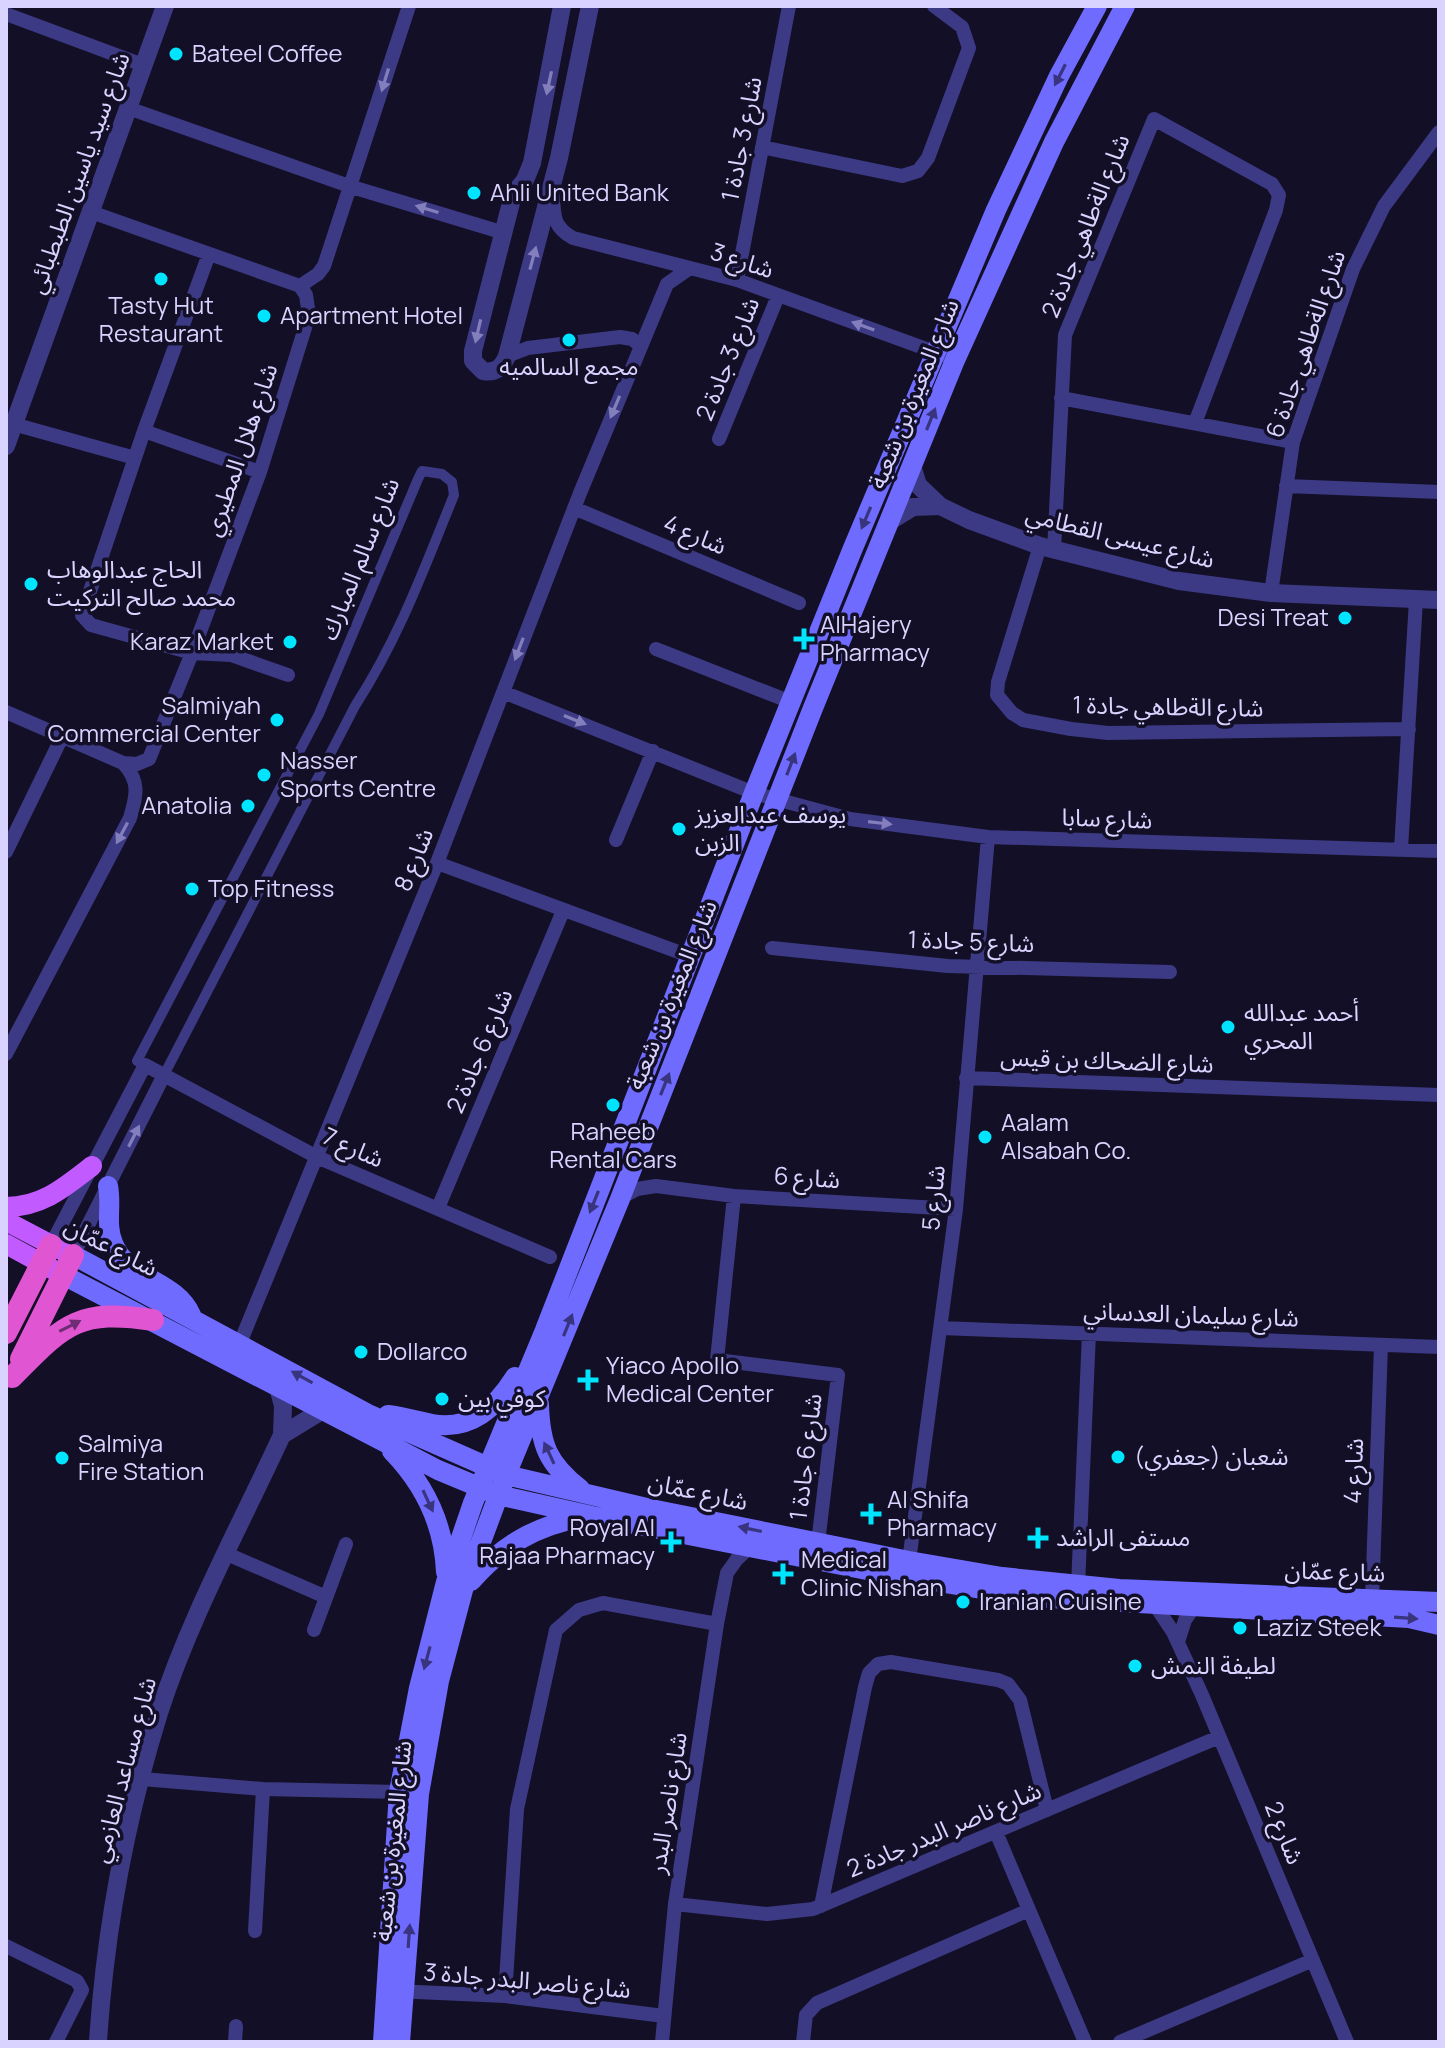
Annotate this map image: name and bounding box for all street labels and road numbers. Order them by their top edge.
street label: شارع سيد ياسين الطبطبائي [19,47,140,299]
street label: شارع 3 جادة 1 [712,74,771,204]
street label: شارع الةطاهي جادة 2 [1033,129,1140,324]
street label: شارع 3 [706,234,778,287]
street label: شارع الةطاهي جادة 6 [1257,245,1356,443]
street label: شارع 3 جادة 2 [687,292,768,426]
street label: شارع المغيرة بن شعبة [859,294,968,494]
street label: شارع هلال المطيري [195,359,288,542]
street label: شارع سالم المبارك [311,472,408,645]
street label: شارع عيسى القطامي [1022,496,1218,578]
street label: شارع 4 [658,506,732,563]
street label: شارع الةطاهي جادة 1 [1072,687,1264,727]
street label: شارع سابا [1061,799,1153,838]
street label: شارع 8 [385,823,442,897]
street label: شارع المغيرة بن شعبة [617,895,726,1095]
street label: شارع 5 جادة 1 [907,922,1035,961]
street label: شارع 6 جادة 2 [438,983,521,1118]
street label: شارع الضحاك بن قيس [1000,1039,1214,1082]
street label: شارع 7 [317,1119,389,1176]
street label: شارع 6 [773,1158,841,1197]
street label: شارع 5 [913,1164,954,1232]
street label: شارع عمّان [58,1208,164,1285]
street label: شارع سليمان العدساني [1083,1293,1299,1337]
street label: شارع 6 جادة 1 [780,1391,831,1522]
street label: شارع 4 [1335,1438,1372,1504]
street label: شارع عمّان [645,1464,751,1519]
street label: شارع عمّان [1284,1552,1386,1591]
street label: شارع مساعد العازمي [82,1673,167,1867]
street label: شارع ناصر البدر [639,1730,696,1877]
street label: شارع المغيرة بن شعبة [365,1739,420,1943]
street label: شارع ناصر البدر جادة 2 [841,1773,1047,1886]
street label: شارع 2 [1256,1796,1313,1870]
street label: شارع ناصر البدر جادة 3 [422,1954,632,2007]

